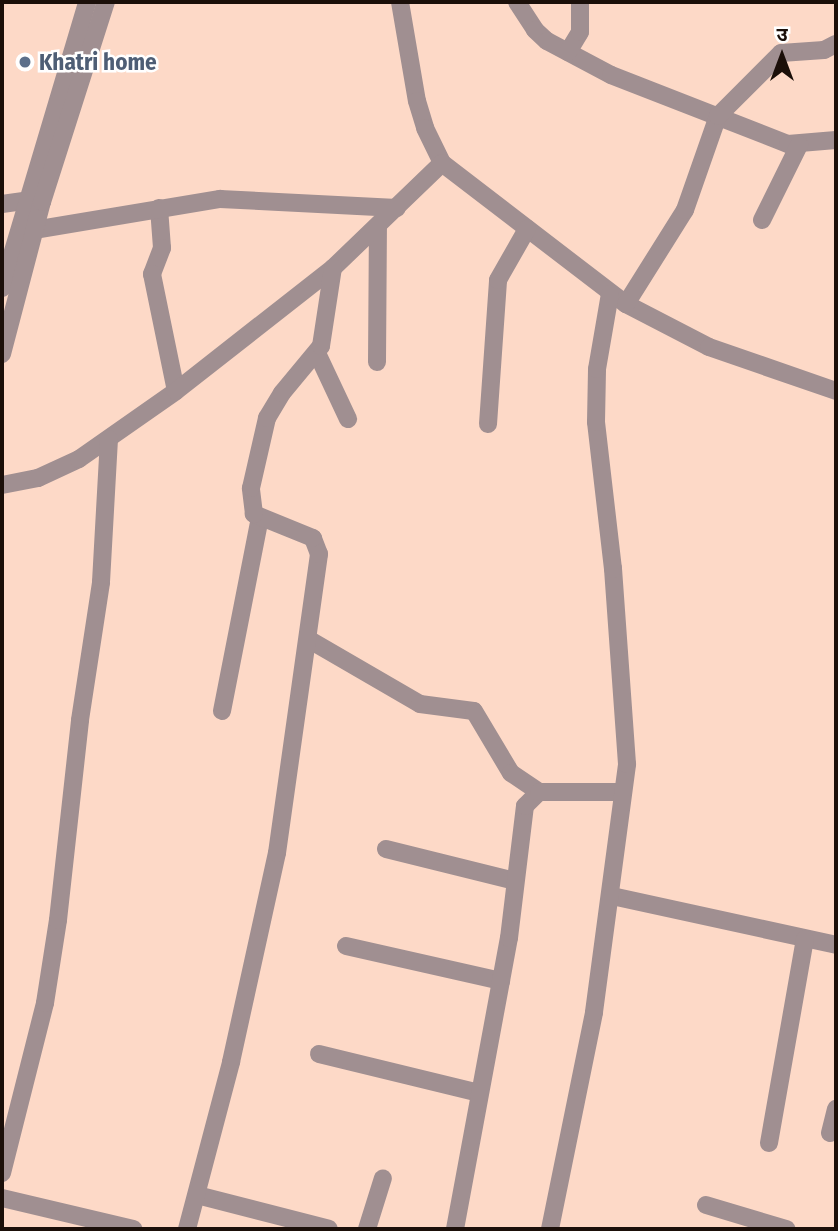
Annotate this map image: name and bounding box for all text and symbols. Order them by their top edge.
north arrow [747,21,817,91]
text: उ [776,23,788,46]
place label: Khatri home [39,48,157,76]
marker: Khatri home [17,54,33,70]

